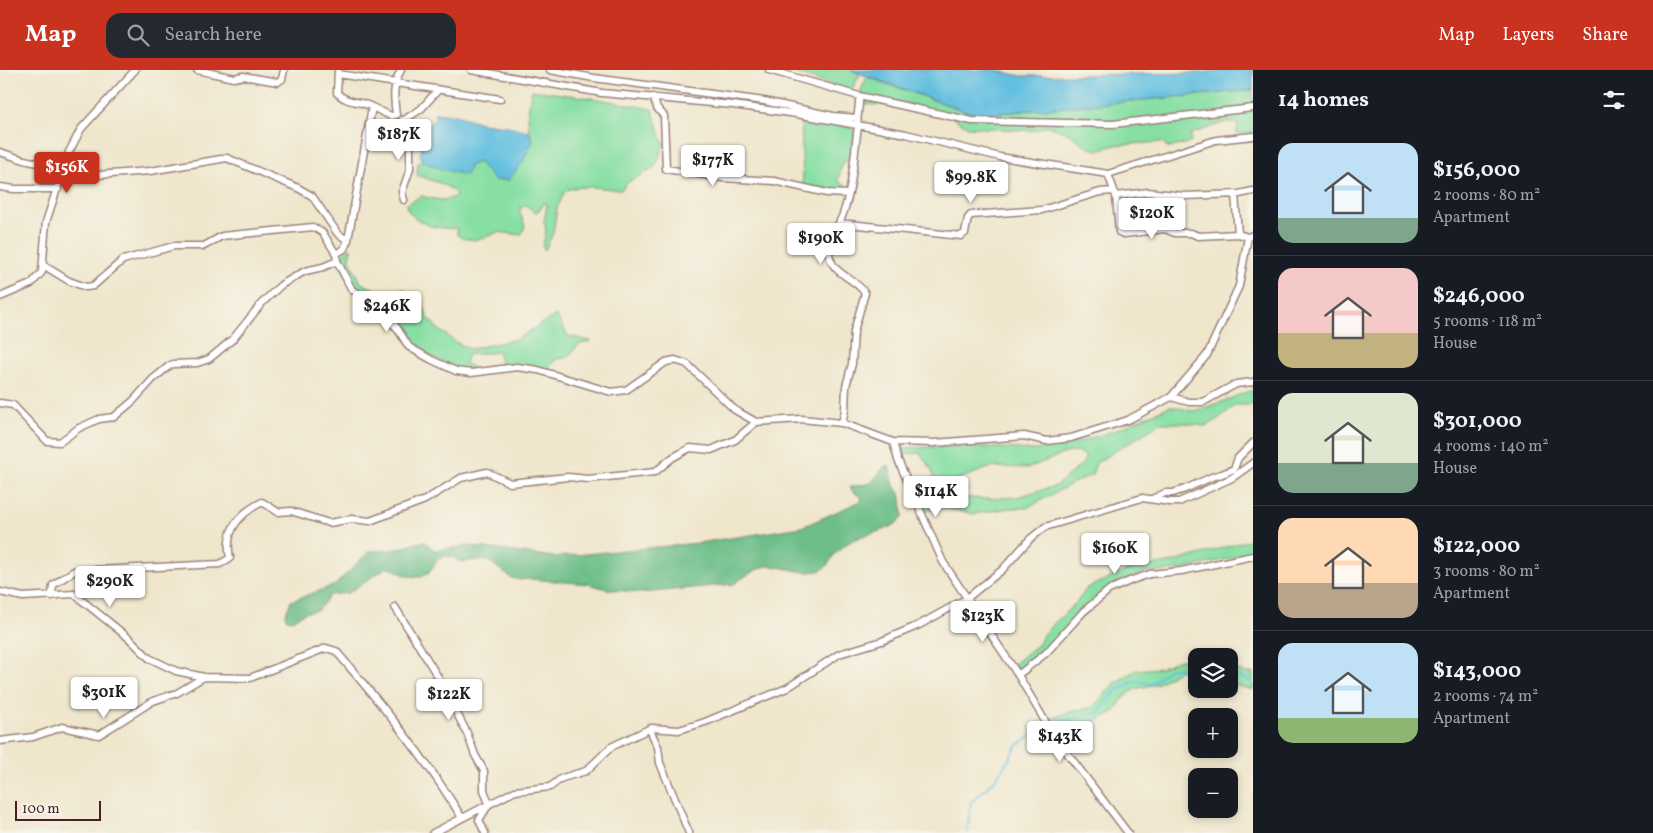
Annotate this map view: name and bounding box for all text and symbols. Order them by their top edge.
search box [106,13,456,58]
text: Map [25,18,76,52]
icon: search [124,21,152,49]
text: Search here [164,22,262,48]
text: Map [1438,23,1474,48]
text: Layers [1502,23,1554,48]
text: Share [1582,23,1628,48]
text: 14 homes [1278,86,1369,115]
icon: filters [1600,86,1628,114]
pin: $187K [364,118,434,161]
text: $187K [377,124,421,146]
pin: $177K [678,144,748,187]
text: $177K [692,150,734,172]
pin: $156K [32,152,102,194]
text: $156,000 [1433,156,1520,185]
text: $156K [45,157,89,179]
pin: $99.8K [930,162,1012,204]
icon: home [1318,163,1378,223]
text: $99.8K [945,167,997,189]
text: 2 rooms · 80 m² [1433,185,1540,207]
pin: $120K [1117,198,1187,240]
text: $120K [1129,203,1175,225]
text: Apartment [1433,207,1510,229]
pin: $190K [786,222,856,265]
text: $190K [798,228,844,250]
text: $246,000 [1433,282,1525,311]
icon: home [1318,288,1378,348]
pin: $246K [352,290,422,333]
text: $246K [363,296,411,318]
text: 5 rooms · 118 m² [1433,311,1542,333]
text: House [1433,333,1477,355]
text: $301,000 [1433,407,1522,436]
icon: home [1318,413,1378,473]
text: 4 rooms · 140 m² [1433,436,1548,458]
text: House [1433,458,1477,480]
pin: $114K [901,476,971,518]
text: $114K [914,481,958,503]
pin: $160K [1080,532,1150,575]
text: $122,000 [1433,532,1520,561]
text: $160K [1092,538,1138,560]
icon: home [1318,538,1378,598]
text: 3 rooms · 80 m² [1433,561,1540,583]
pin: $290K [75,566,145,608]
text: $290K [86,571,134,593]
text: Apartment [1433,583,1510,605]
pin: $123K [948,600,1018,643]
text: $123K [961,606,1005,628]
map controls [1188,648,1238,818]
button: layers [1188,648,1238,698]
text: $143,000 [1433,657,1521,686]
icon: home [1318,663,1378,723]
pin: $301K [69,676,139,719]
pin: $122K [414,678,484,721]
text: $301K [82,682,126,704]
text: $122K [427,684,471,706]
text: 2 rooms · 74 m² [1433,686,1538,708]
button: + [1188,708,1238,758]
text: Apartment [1433,708,1510,730]
pin: $143K [1025,720,1095,763]
text: $143K [1038,726,1082,748]
button: − [1188,768,1238,818]
scale bar [15,798,101,821]
text: 100 m [22,800,60,819]

